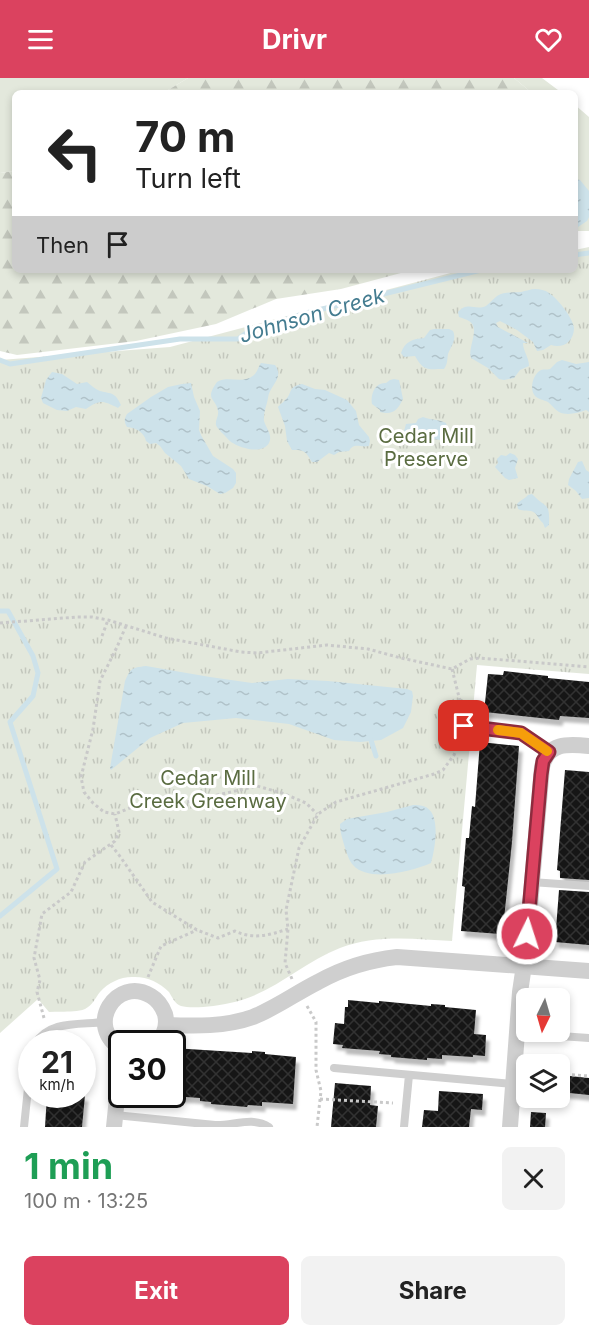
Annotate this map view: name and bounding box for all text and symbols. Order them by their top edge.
icon: menu [24,23,57,56]
text: Drivr [262,23,327,56]
icon: heart [532,23,565,56]
text: 70 m [135,111,235,162]
icon: left [36,114,114,192]
text: Turn left [135,162,241,195]
icon: arrive [101,228,134,261]
text: Then [36,232,89,258]
water label: Johnson Creek [236,282,388,348]
park label: Cedar Mill Preserve [378,424,474,471]
pin [438,700,489,751]
icon: arrive [447,709,480,742]
park label: Cedar Mill Creek Greenway [129,766,287,813]
position arrow [495,902,559,966]
north arrow [516,988,570,1042]
map controls [516,988,570,1108]
speed limit sign: 30 [108,1030,186,1108]
text: 21 [41,1044,73,1080]
button: layers [516,1054,570,1108]
text: km/h [39,1075,75,1094]
text: 1 min [24,1144,113,1188]
button: close [502,1147,565,1210]
text: 100 m · 13:25 [24,1189,148,1213]
button: Exit [24,1256,289,1325]
button: Share [301,1256,565,1325]

